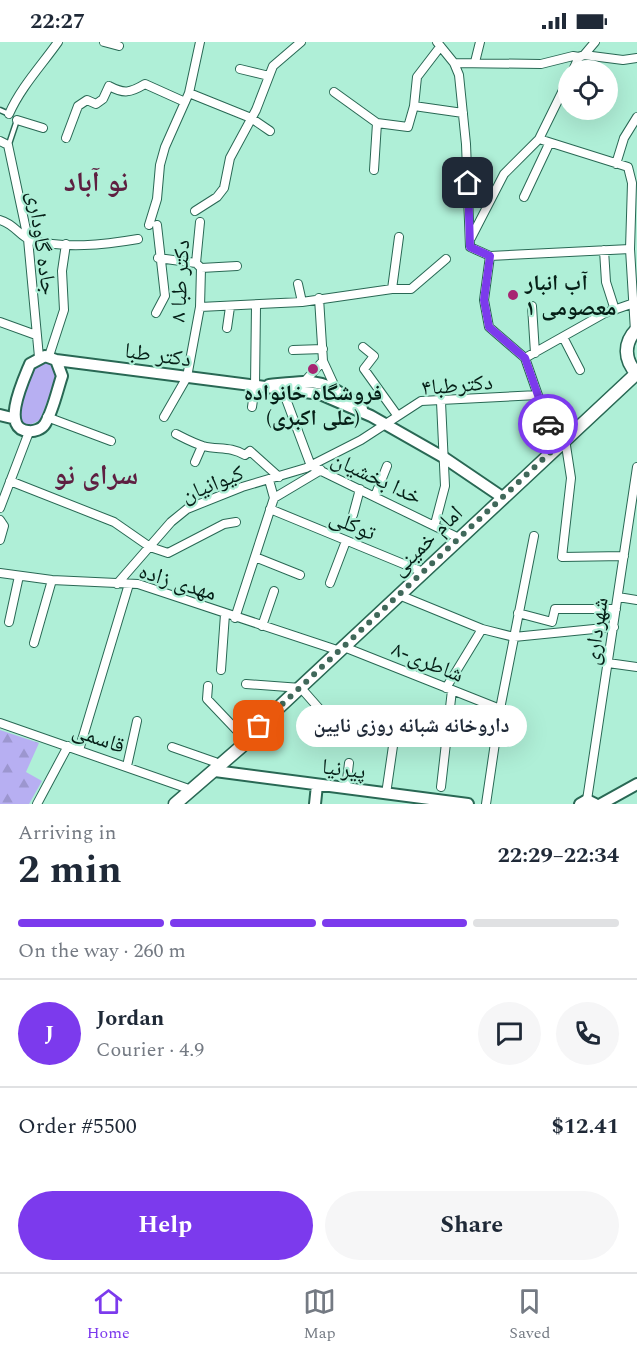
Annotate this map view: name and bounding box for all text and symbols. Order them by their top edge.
text: 22:27 [30,5,85,38]
map controls [558,60,618,120]
button: locate [558,60,618,120]
pin [442,157,493,208]
district label: نو آباد [64,161,128,204]
icon: home [451,166,484,199]
street label: جاده گاوداری [18,189,65,297]
street label: دکتر طبا ۸ [162,239,199,323]
place label: آب انبار معصومی ۱ [524,267,616,325]
marker: آب انبار معصومی ۱ [506,288,520,302]
street label: دکتر طبا [122,334,193,376]
marker: فروشگاه خانواده (علی اکبری) [306,362,320,376]
street label: دکترطبا۴ [420,366,494,405]
place label: فروشگاه خانواده (علی اکبری) [244,377,382,435]
courier [518,394,578,454]
icon: car [532,408,565,441]
street label: خدا بخشیان [326,443,427,514]
district label: سرای نو [54,454,138,497]
street label: کیوانیان [176,457,249,512]
street label: امام خمینی [383,498,471,584]
street label: توکلی [324,501,381,550]
street label: مهدی زاده [135,555,221,610]
street label: شهرداری [575,595,618,667]
street label: ۸-شاطری [386,633,468,692]
pin [233,700,284,751]
callout: داروخانه شبانه روزی نایین [295,705,526,747]
icon: bag [242,709,275,742]
text: داروخانه شبانه روزی نایین [314,711,509,741]
street label: قاسمی [68,714,129,763]
street label: پیرنیا [320,750,368,789]
text: Arriving in [18,818,116,848]
text: 22:29–22:34 [497,839,619,872]
text: 2 min [18,841,122,900]
text: On the way · 260 m [18,936,186,966]
text: Jordan [96,1002,164,1035]
button: chat [478,1002,541,1065]
button: phone [556,1002,619,1065]
text: J [45,1017,54,1050]
text: Courier · 4.9 [96,1035,204,1065]
text: Order #5500 [18,1110,137,1143]
text: $12.41 [551,1110,619,1143]
button: Help [18,1191,313,1260]
button: Share [325,1191,619,1260]
tab: Home [87,1285,130,1345]
tab: Map [303,1285,336,1345]
tab: Saved [509,1285,550,1345]

